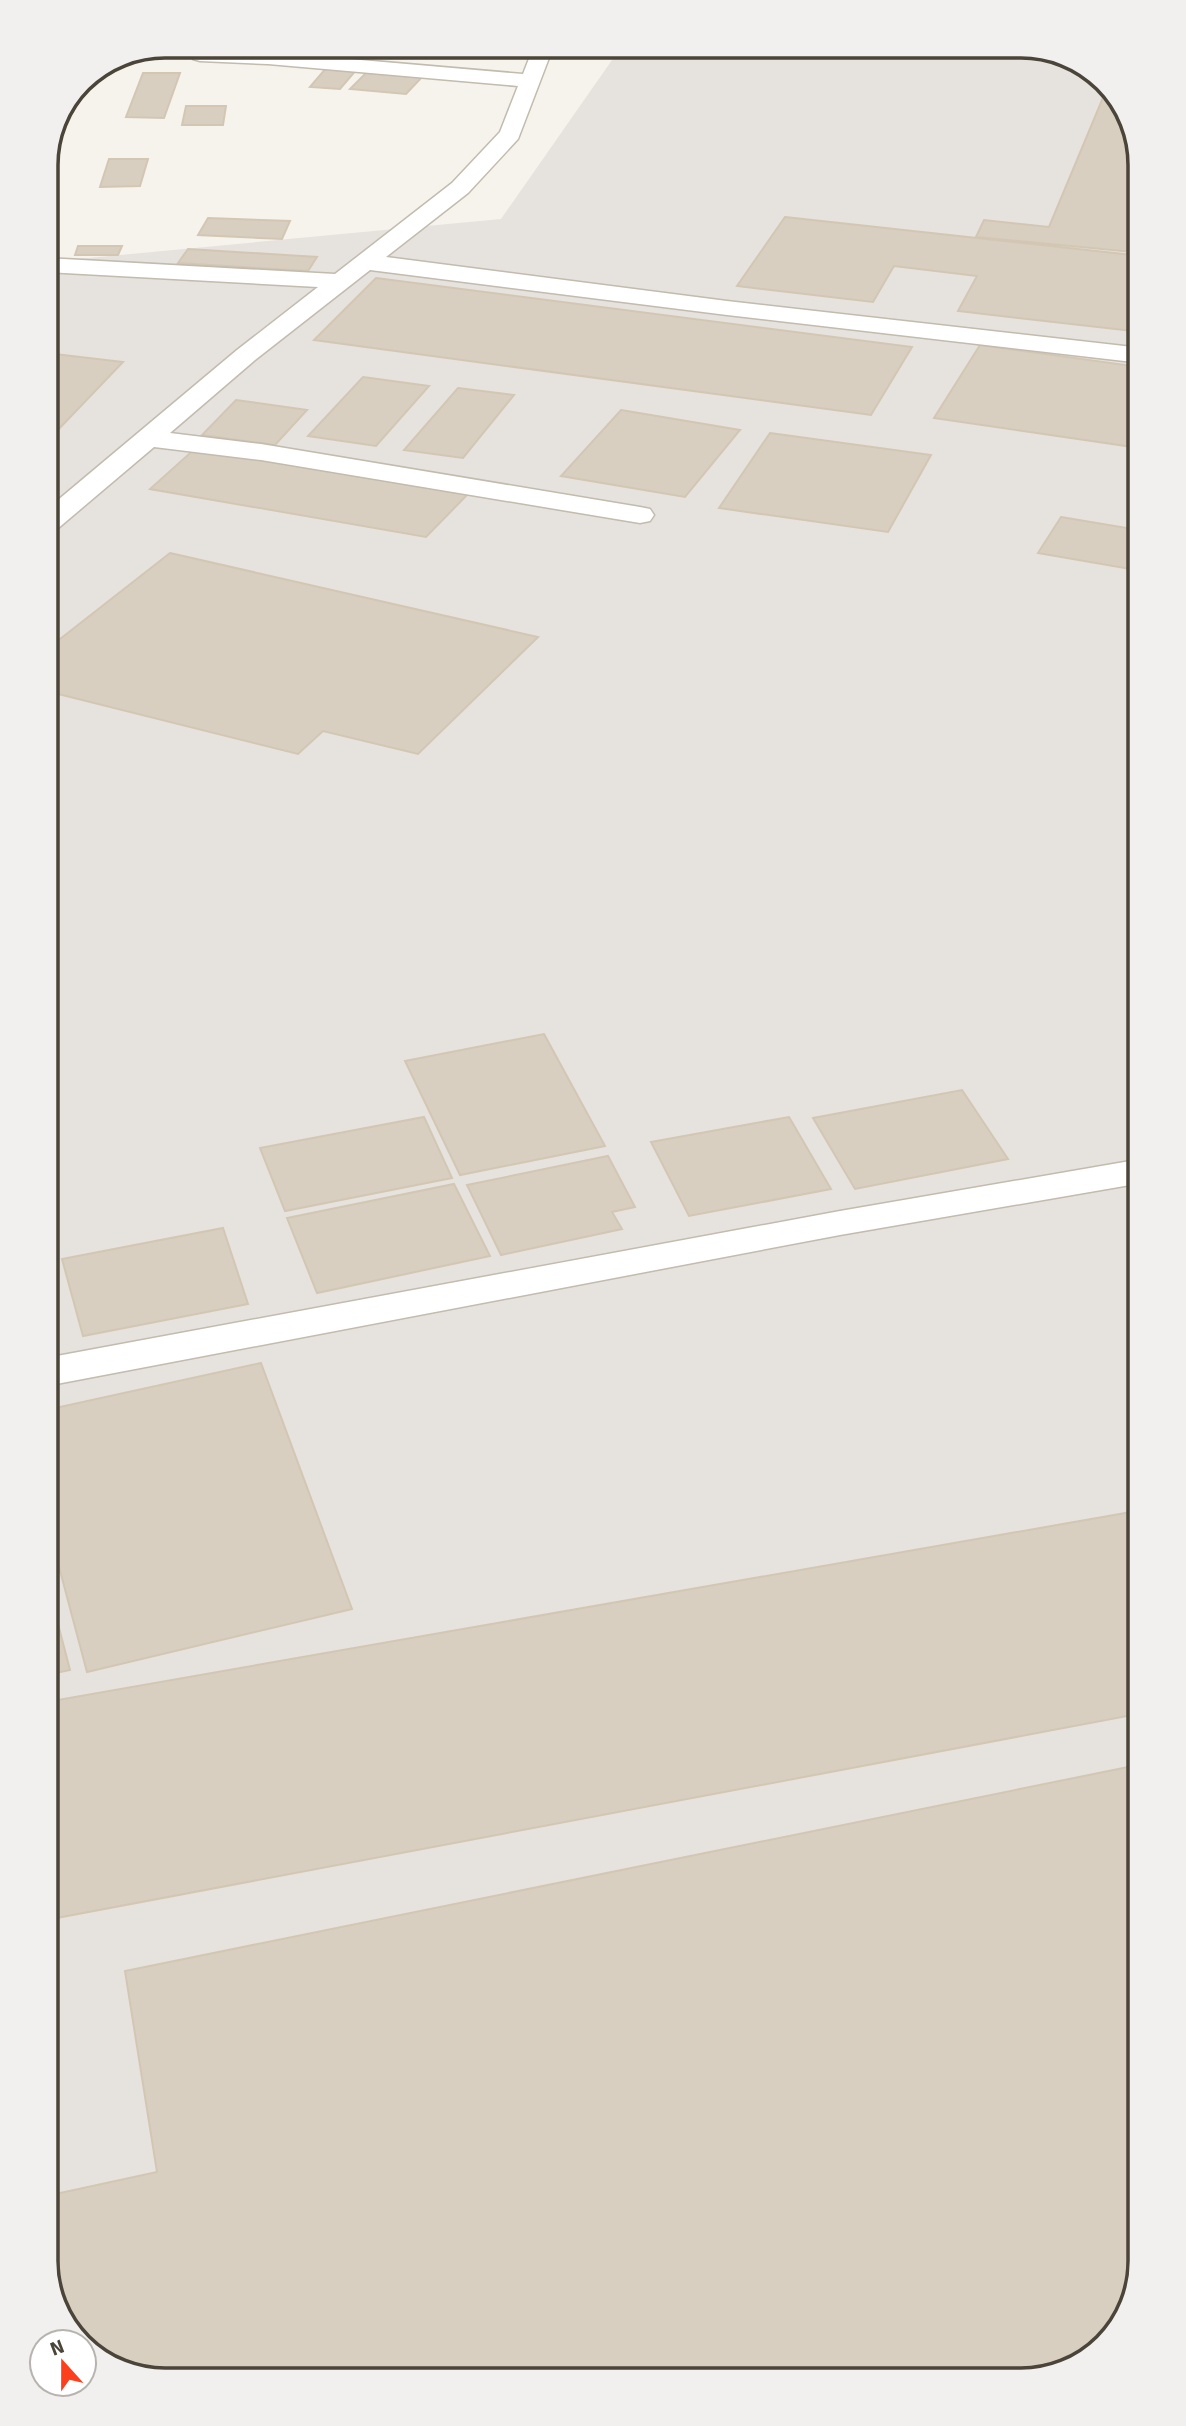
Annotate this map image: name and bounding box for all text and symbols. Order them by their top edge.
north arrow [28,2328,98,2398]
text: N [47,2334,68,2362]

